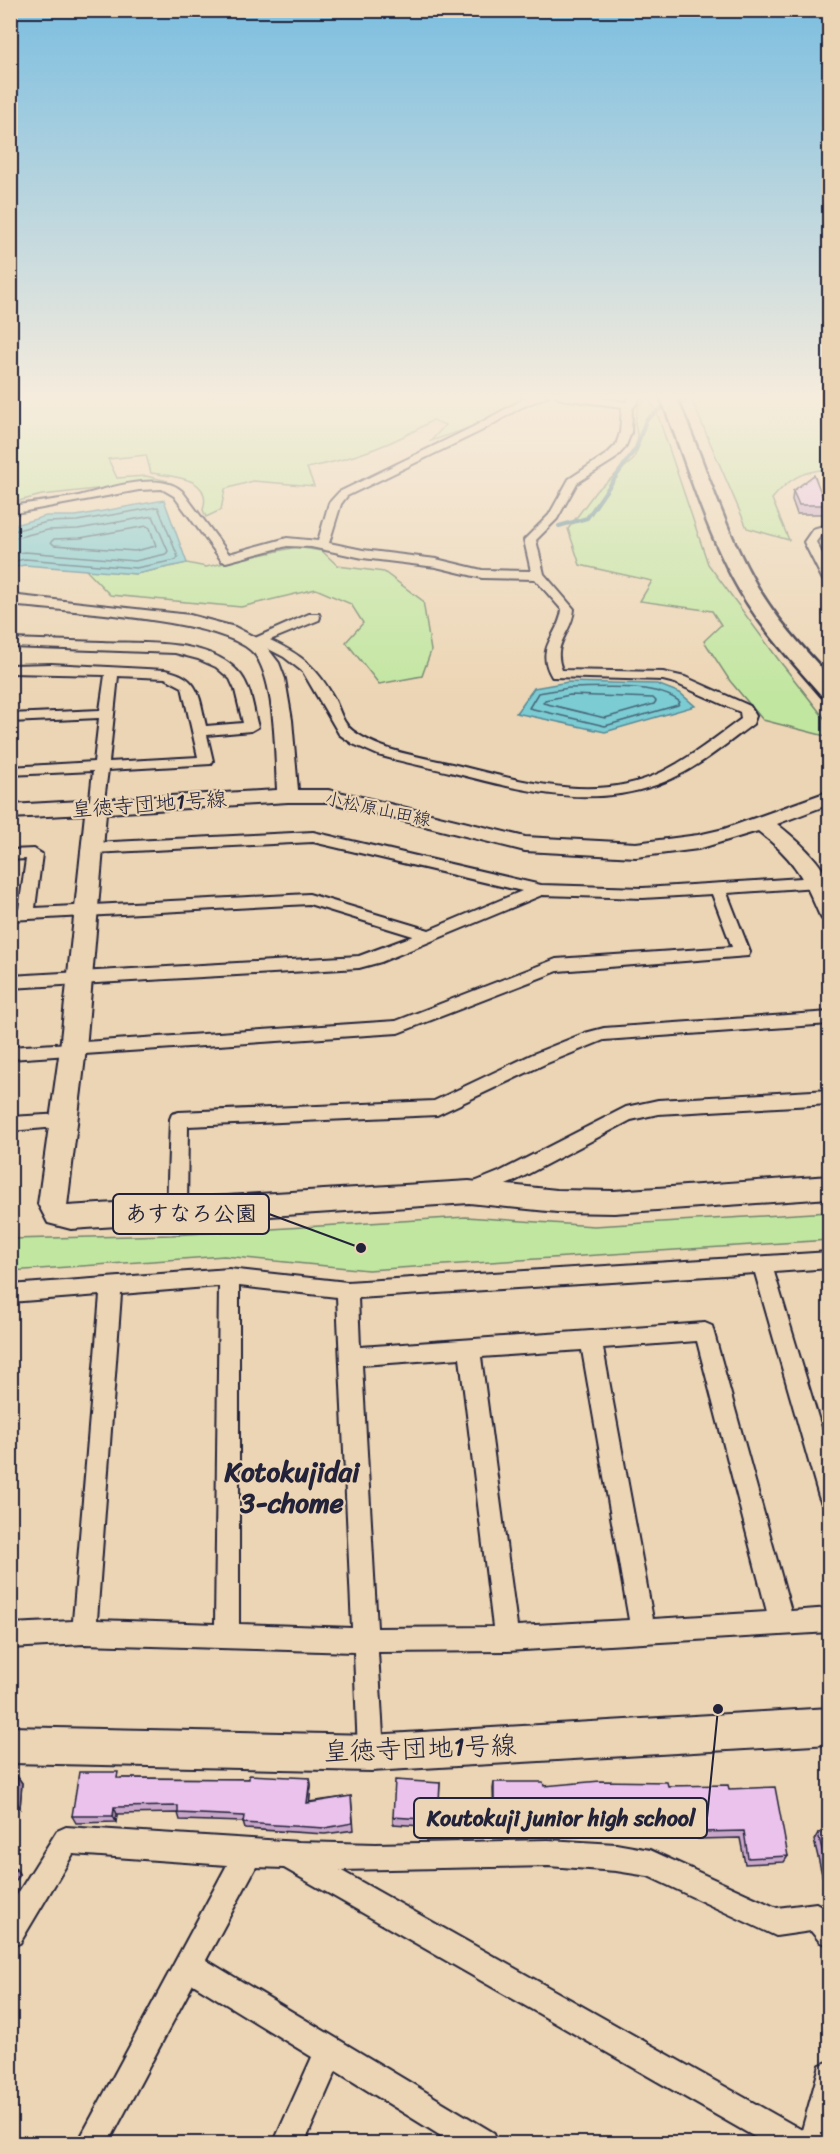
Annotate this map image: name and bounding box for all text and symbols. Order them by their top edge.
street label: 皇徳寺団地1号線 [70,780,228,828]
street label: 小松原山田線 [322,782,434,836]
callout: あすなろ公園 [113,1194,269,1234]
text: あすなろ公園 [125,1194,257,1233]
district label: Kotokujidai 3-chome [223,1448,361,1527]
street label: 皇徳寺団地1号線 [323,1722,517,1774]
callout: Koutokuji junior high school [414,1798,707,1838]
text: Koutokuji junior high school [426,1799,697,1838]

